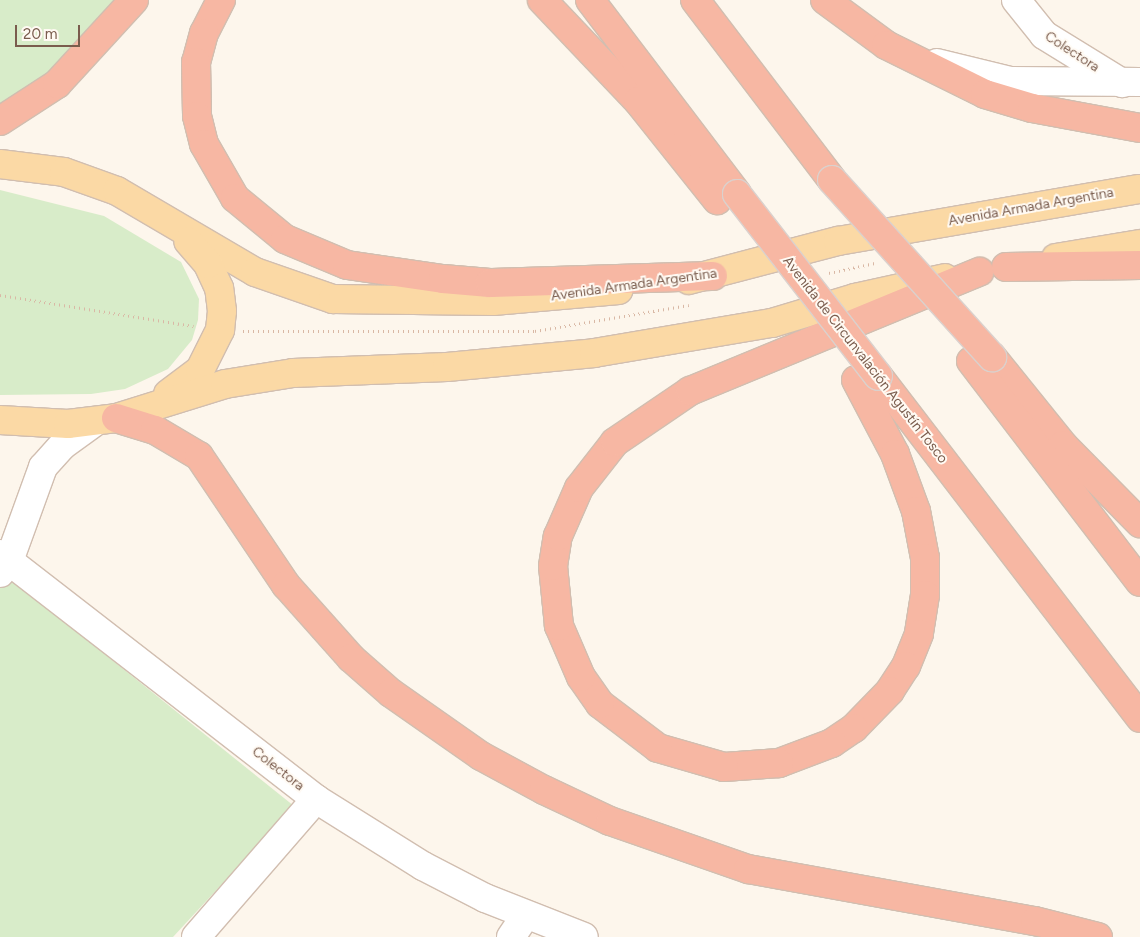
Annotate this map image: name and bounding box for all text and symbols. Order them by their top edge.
scale bar [18,15,82,47]
text: 20 m [23,25,57,43]
street label: Colectora [1042,28,1102,76]
street label: Avenida Armada Argentina [947,184,1115,230]
street label: Avenida de Circunvalación Agustín Tosco [779,253,951,467]
street label: Avenida Armada Argentina [550,265,718,305]
street label: Colectora [248,743,308,795]

